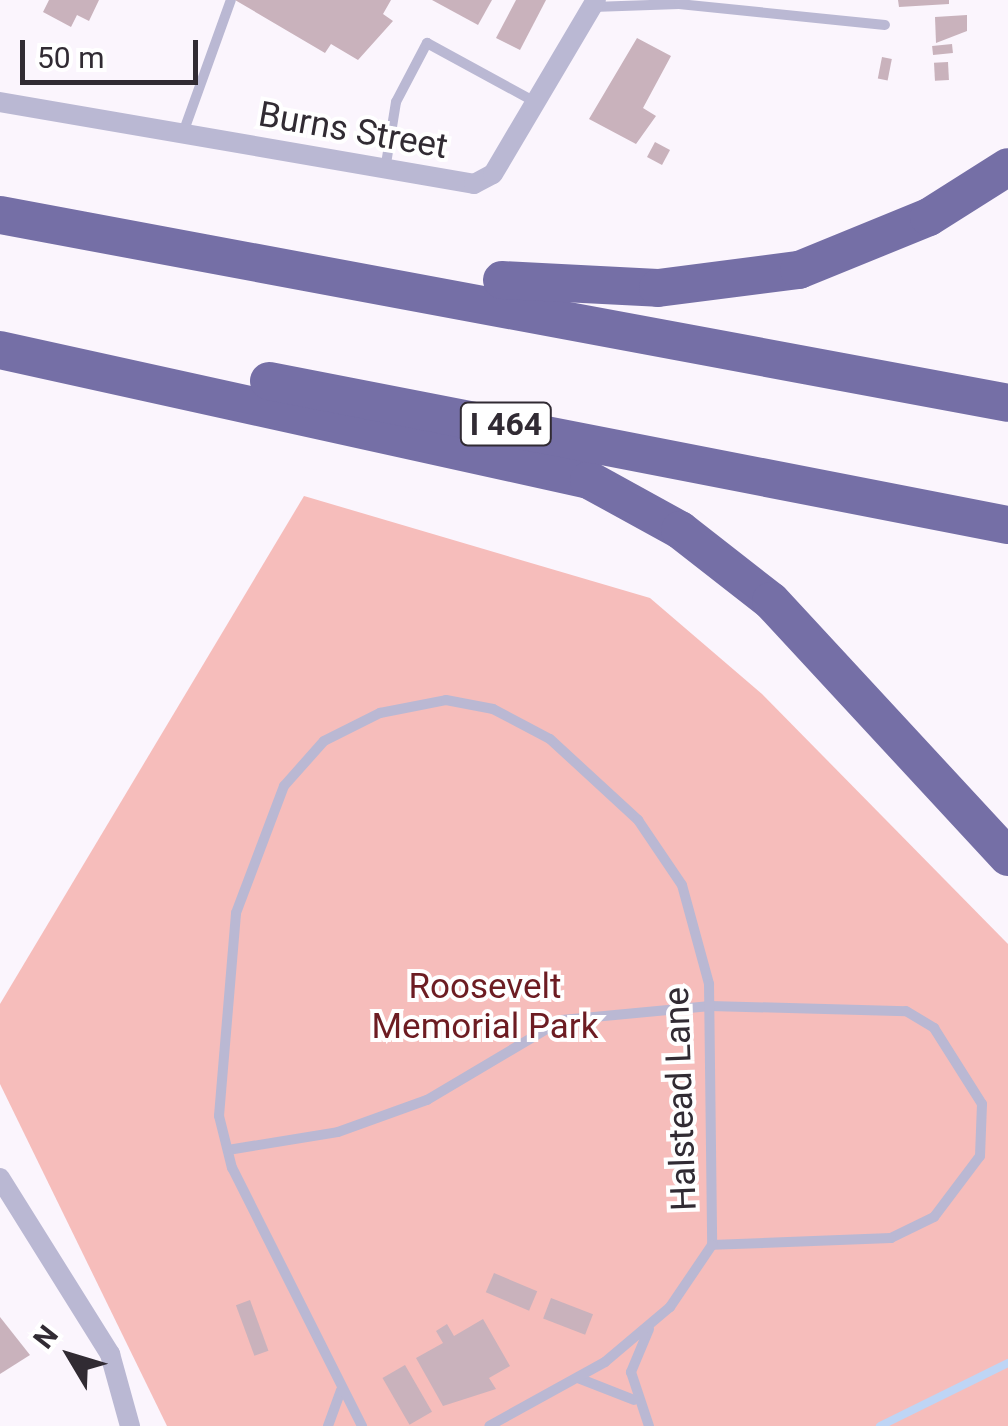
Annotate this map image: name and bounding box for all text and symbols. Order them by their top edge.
scale bar [25,20,202,82]
text: 50 m [37,40,104,75]
street label: Burns Street [255,94,451,168]
road number: I 464 [458,397,554,451]
park label: Roosevelt Memorial Park [372,966,598,1048]
street label: Halstead Lane [656,986,706,1212]
north arrow [20,1306,120,1406]
text: N [27,1319,65,1355]

